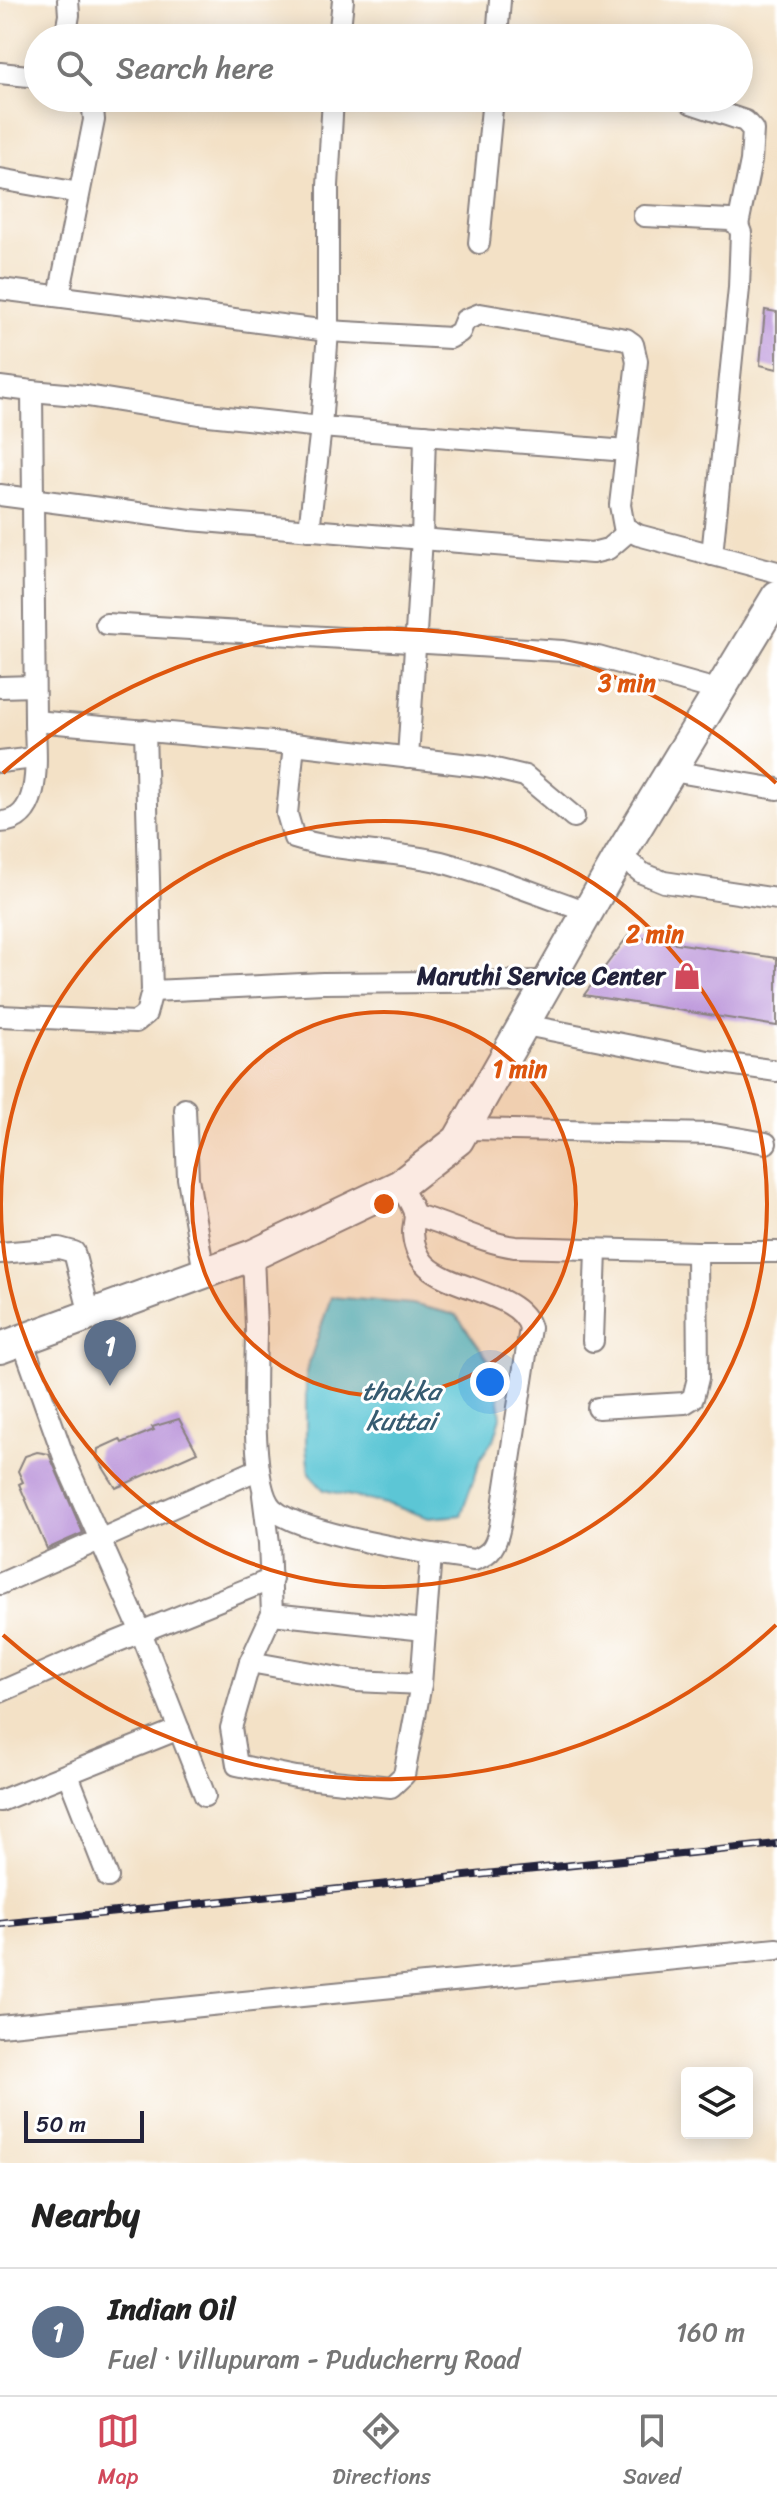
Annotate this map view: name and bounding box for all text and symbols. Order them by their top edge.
search box [24,24,753,112]
text: Search here [116,41,274,95]
icon: search [52,46,96,90]
text: 3 min [597,662,656,704]
text: 2 min [625,913,684,955]
place label: Maruthi Service Center [416,955,667,997]
shop icon: Maruthi Service Center [672,961,702,991]
text: 1 min [493,1048,547,1090]
centre of rings [370,1190,398,1218]
pin: 1 [84,1320,136,1386]
your location [470,1362,510,1402]
water label: thakka kuttai [362,1368,443,1444]
map controls [681,2067,753,2139]
button: layers [681,2067,753,2139]
text: 50 m [36,2105,86,2144]
scale bar [24,2107,144,2143]
text: Nearby [32,2185,140,2245]
text: Indian Oil [108,2282,236,2336]
text: 1 [52,2309,64,2355]
text: 160 m [676,2309,745,2355]
text: Fuel · Villupuram - Puducherry Road [108,2336,520,2382]
tab: Map [96,2409,140,2496]
tab: Directions [332,2409,431,2496]
tab: Saved [623,2409,681,2496]

